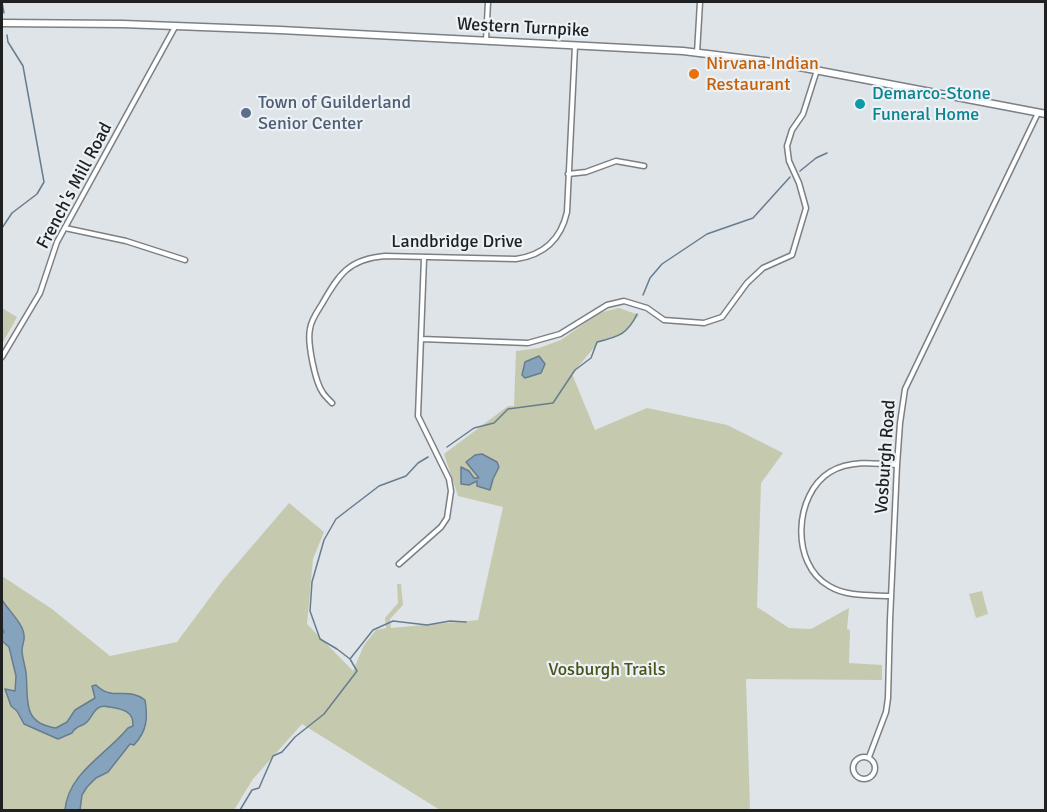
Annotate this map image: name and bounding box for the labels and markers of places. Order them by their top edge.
place label: Nirvana Indian Restaurant [706,53,819,96]
marker: Nirvana Indian Restaurant [687,67,701,81]
place label: Demarco-Stone Funeral Home [872,83,991,125]
place label: Town of Guilderland Senior Center [258,92,411,134]
marker: Demarco-Stone Funeral Home [853,97,867,111]
marker: Town of Guilderland Senior Center [239,106,253,120]

